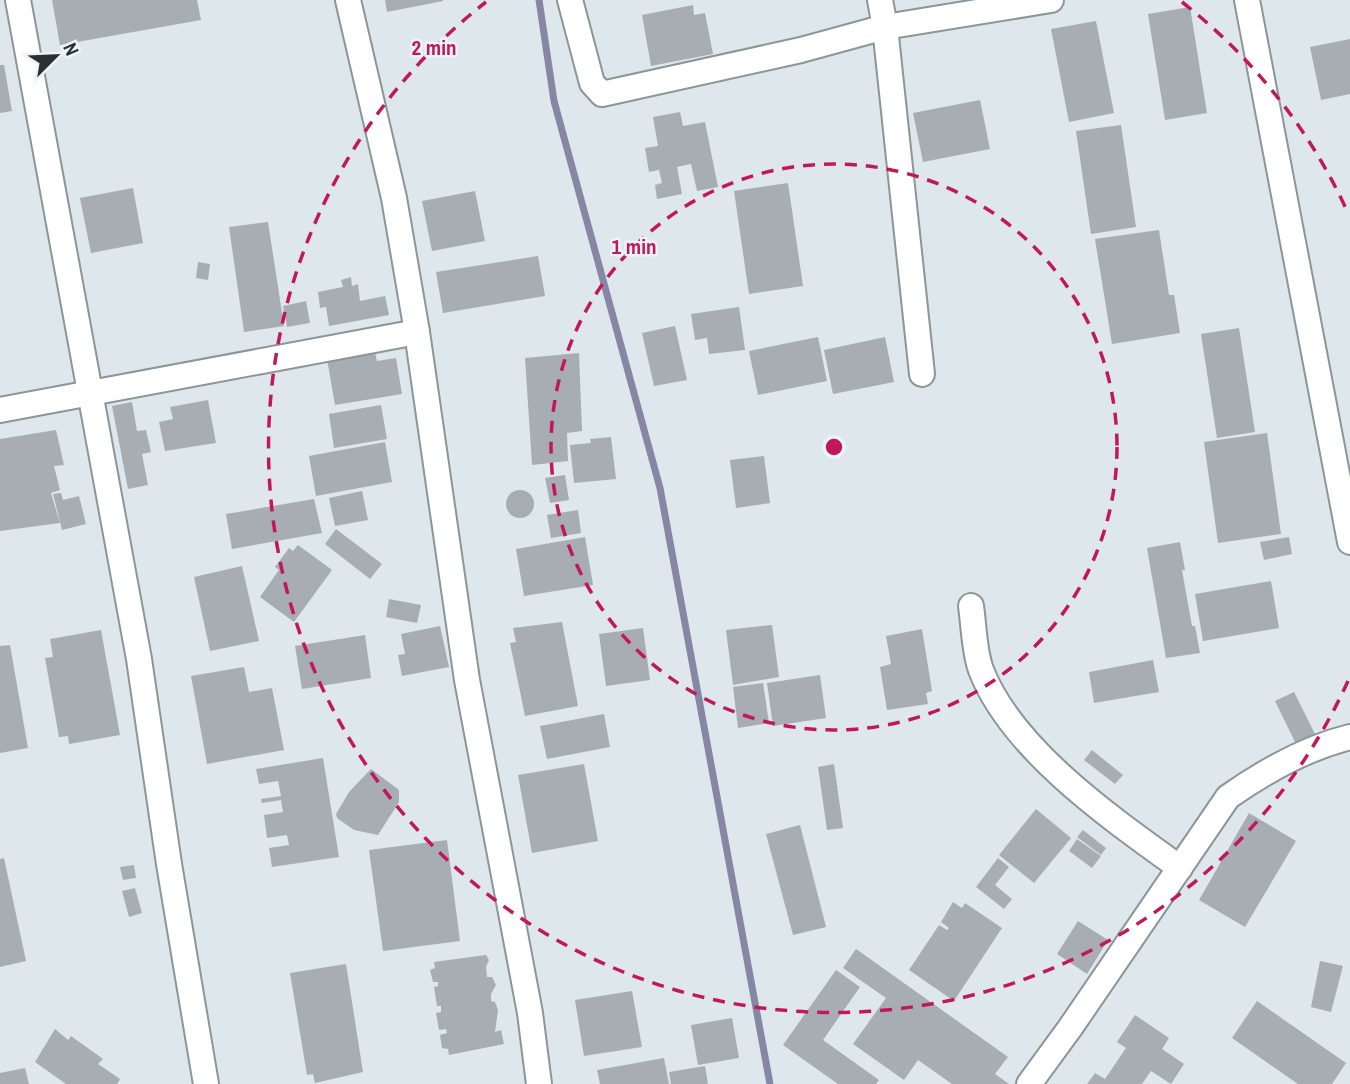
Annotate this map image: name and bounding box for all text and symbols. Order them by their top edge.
north arrow [21,21,91,91]
text: 2 min [412,33,456,62]
text: N [57,39,86,60]
text: 1 min [612,232,656,261]
centre of rings [822,435,846,459]

